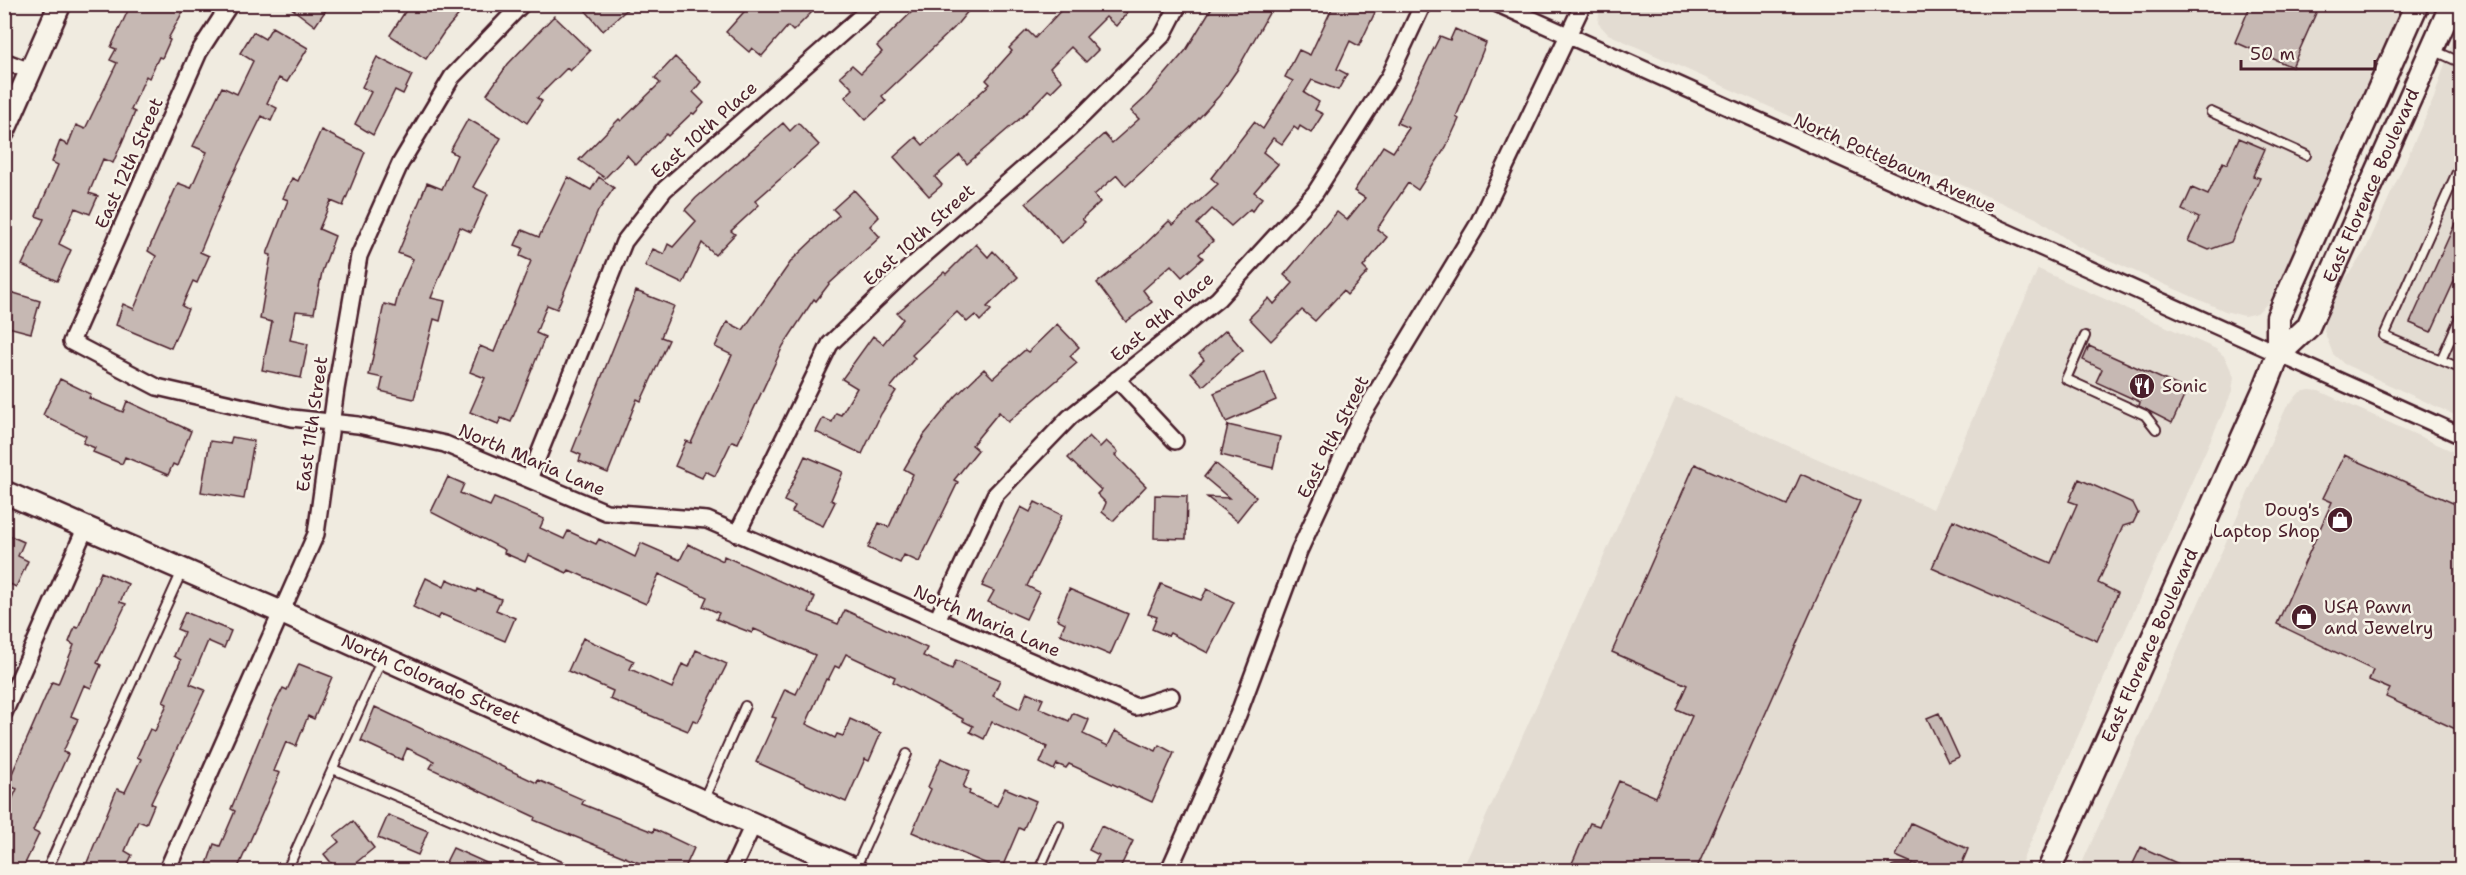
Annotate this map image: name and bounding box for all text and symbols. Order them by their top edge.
scale bar [2241,33,2374,71]
text: 50 m [2250,42,2295,66]
street label: East 10th Place [646,76,762,184]
street label: East Florence Boulevard [2317,84,2425,286]
street label: East 12th Street [89,94,169,232]
street label: North Pottebaum Avenue [1790,107,2000,219]
street label: East 10th Street [858,178,980,291]
street label: East 9th Place [1105,267,1219,367]
street label: East 11th Street [291,355,333,493]
street label: East 9th Street [1292,371,1374,503]
restaurant icon: Sonic [2127,371,2157,401]
place label: Sonic [2162,374,2207,398]
street label: North Maria Lane [455,418,609,502]
place label: Doug's Laptop Shop [2213,498,2320,543]
shop icon: Doug's Laptop Shop [2325,505,2355,535]
street label: East Florence Boulevard [2096,545,2204,746]
street label: North Maria Lane [910,579,1064,663]
place label: USA Pawn and Jewelry [2324,595,2433,640]
shop icon: USA Pawn and Jewelry [2289,602,2319,632]
street label: North Colorado Street [337,629,524,730]

